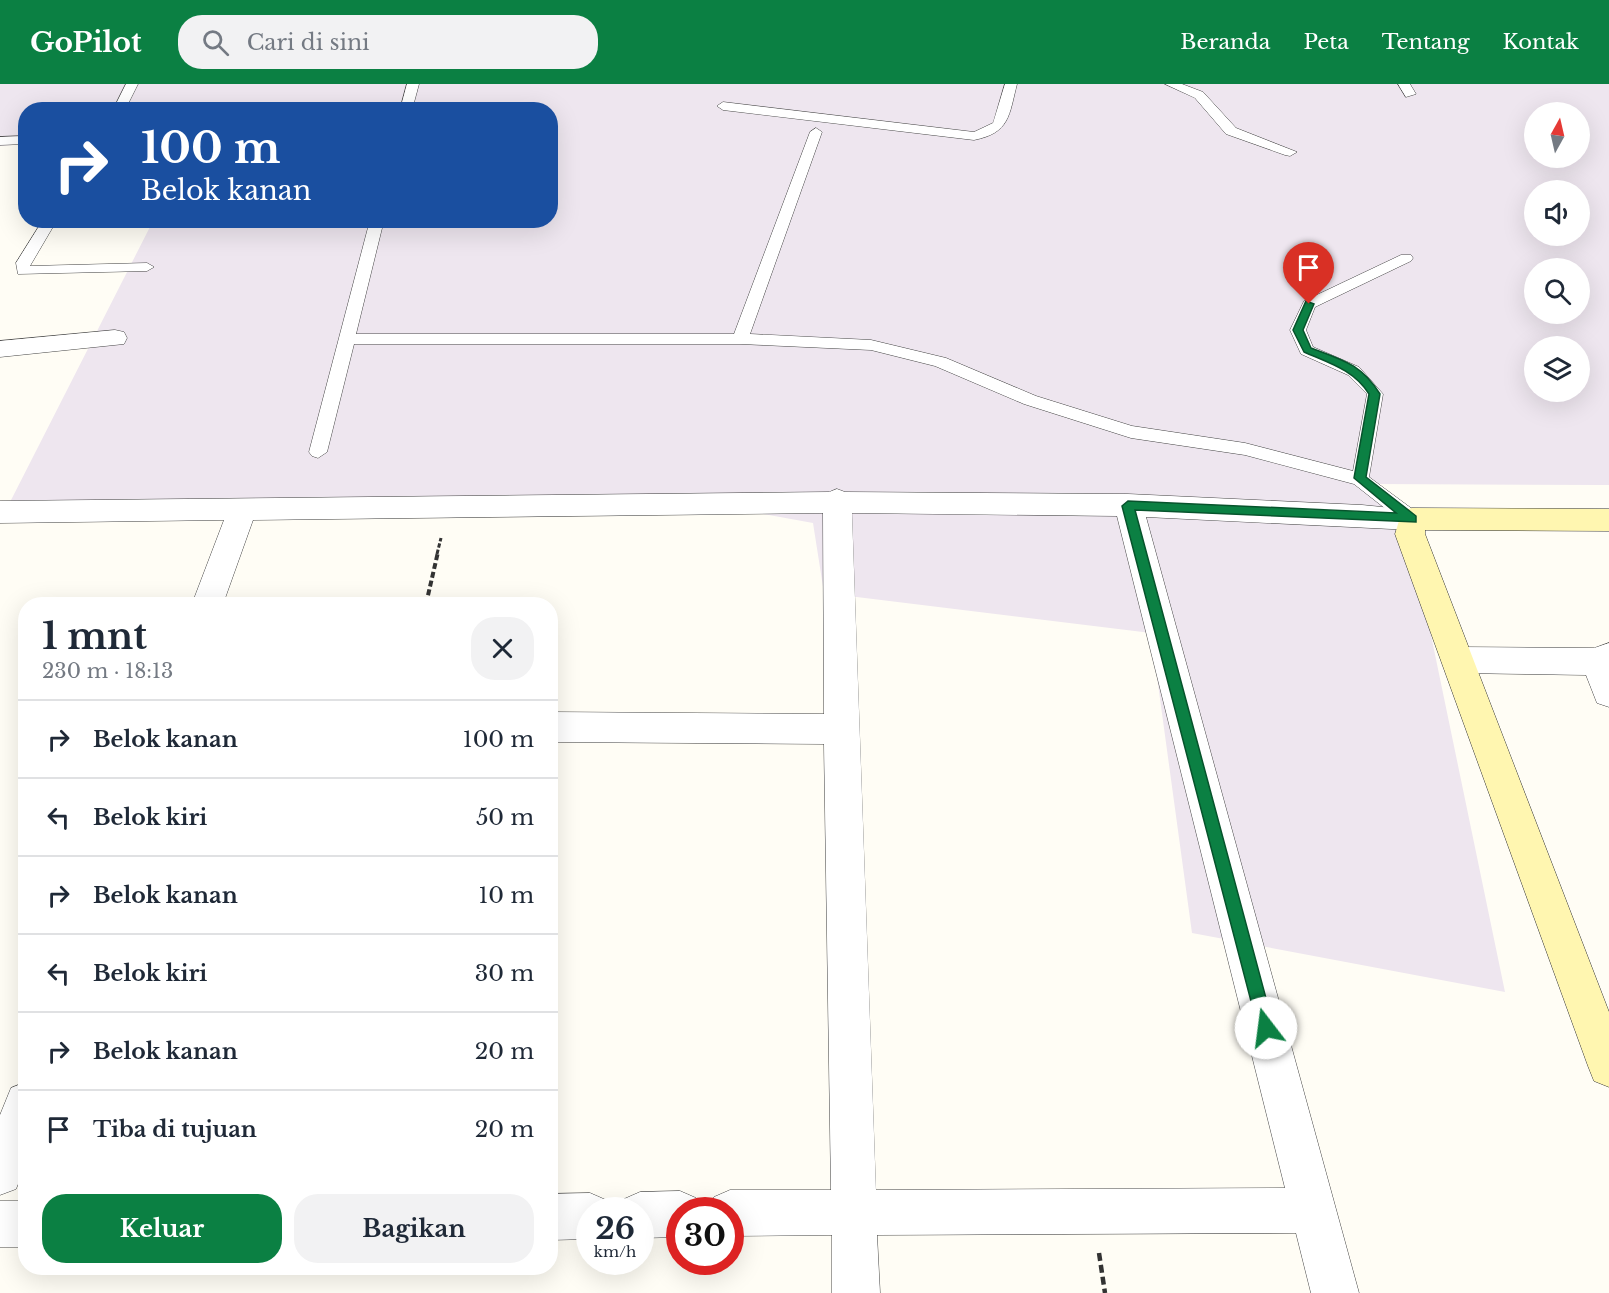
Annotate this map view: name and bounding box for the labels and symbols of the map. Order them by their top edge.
north arrow [1524,102,1590,168]
pin [1283,242,1334,304]
position arrow [1234,996,1298,1060]
speed limit sign: 30 [666,1197,744,1275]

